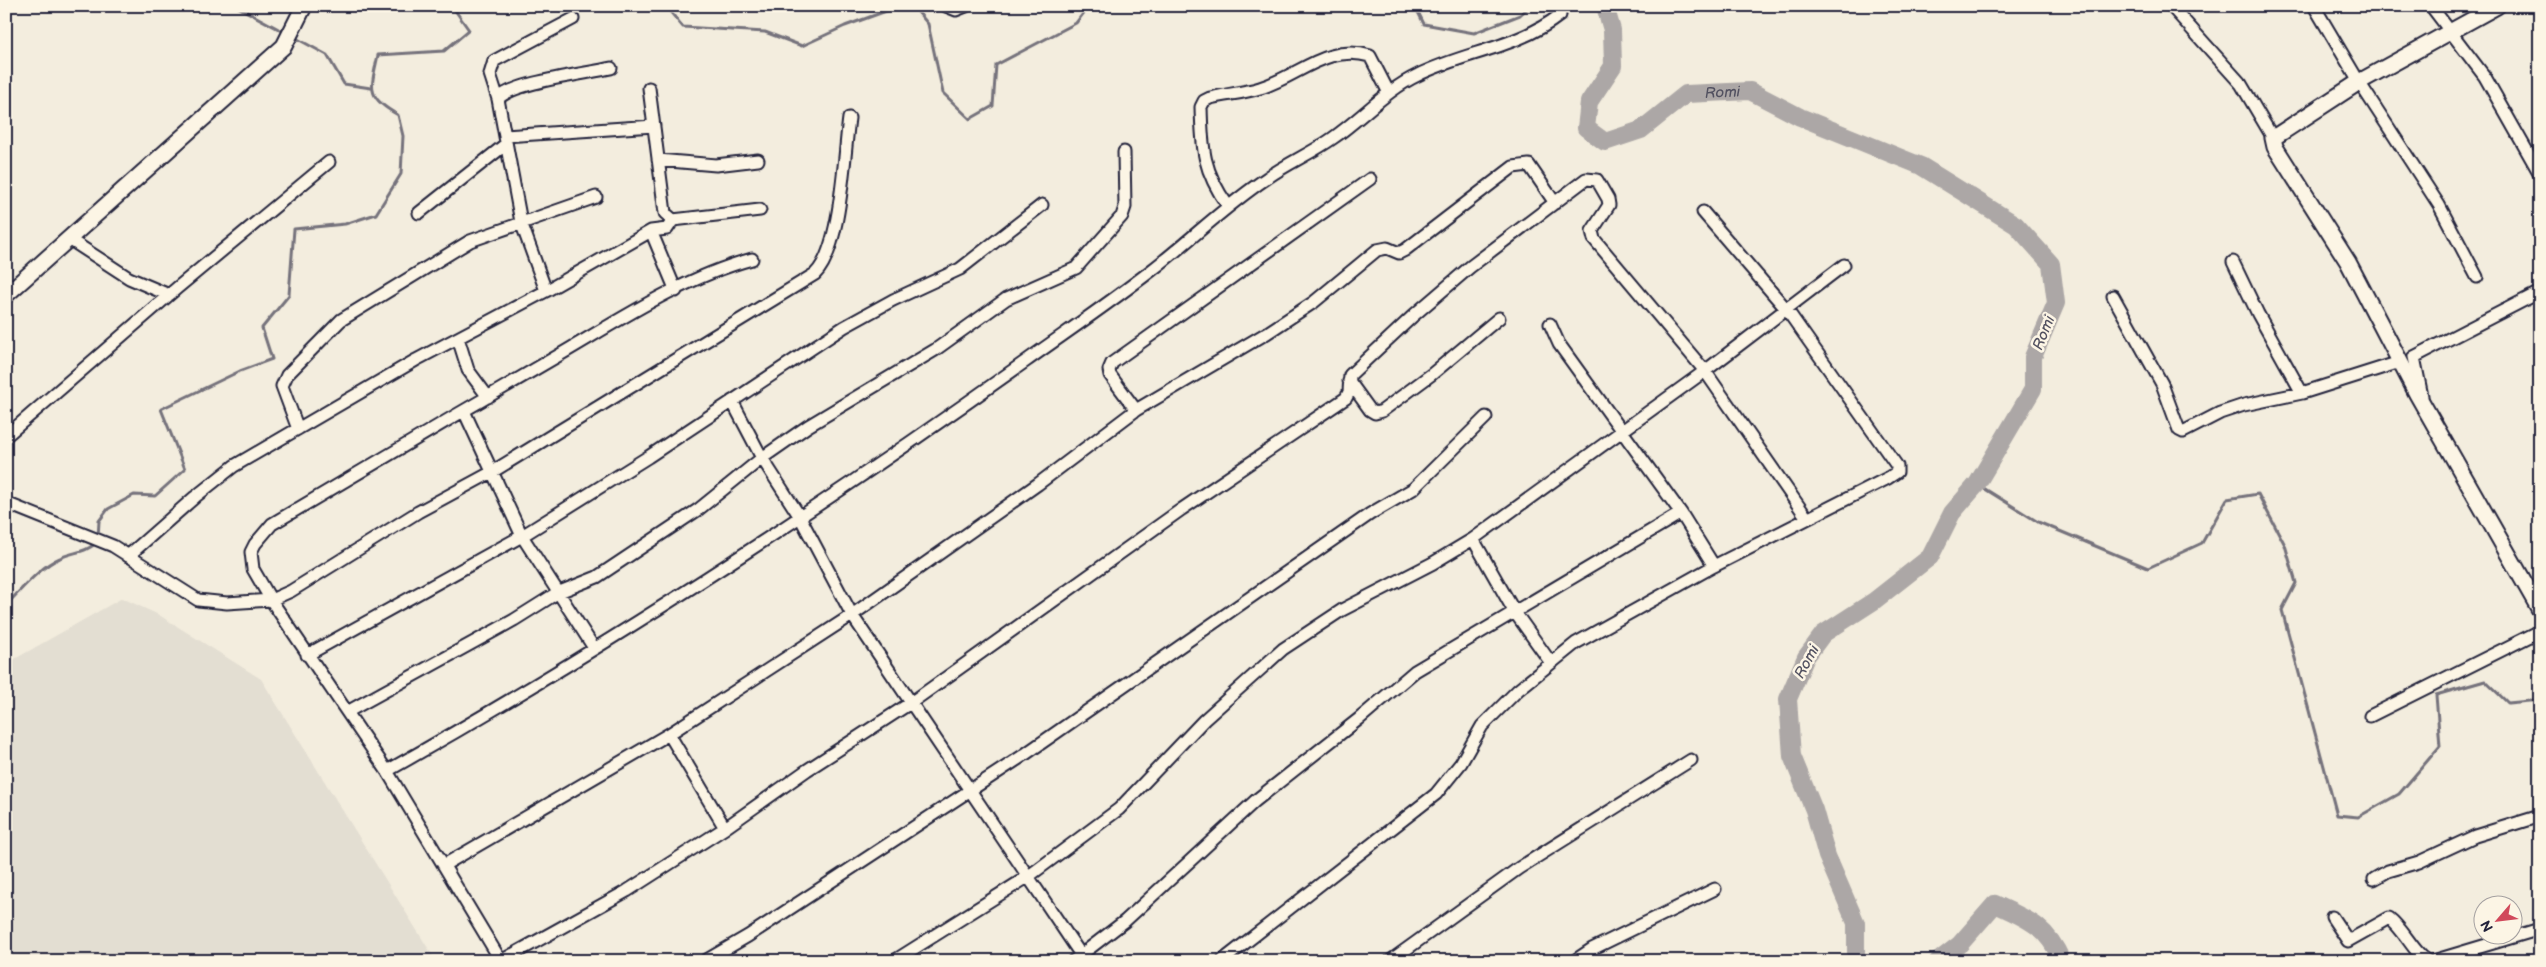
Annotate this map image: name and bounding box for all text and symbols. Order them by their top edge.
water label: Romi [1704,82,1741,103]
water label: Romi [2029,313,2060,353]
water label: Romi [1790,641,1824,682]
north arrow [2474,894,2524,944]
text: N [2477,917,2497,935]

